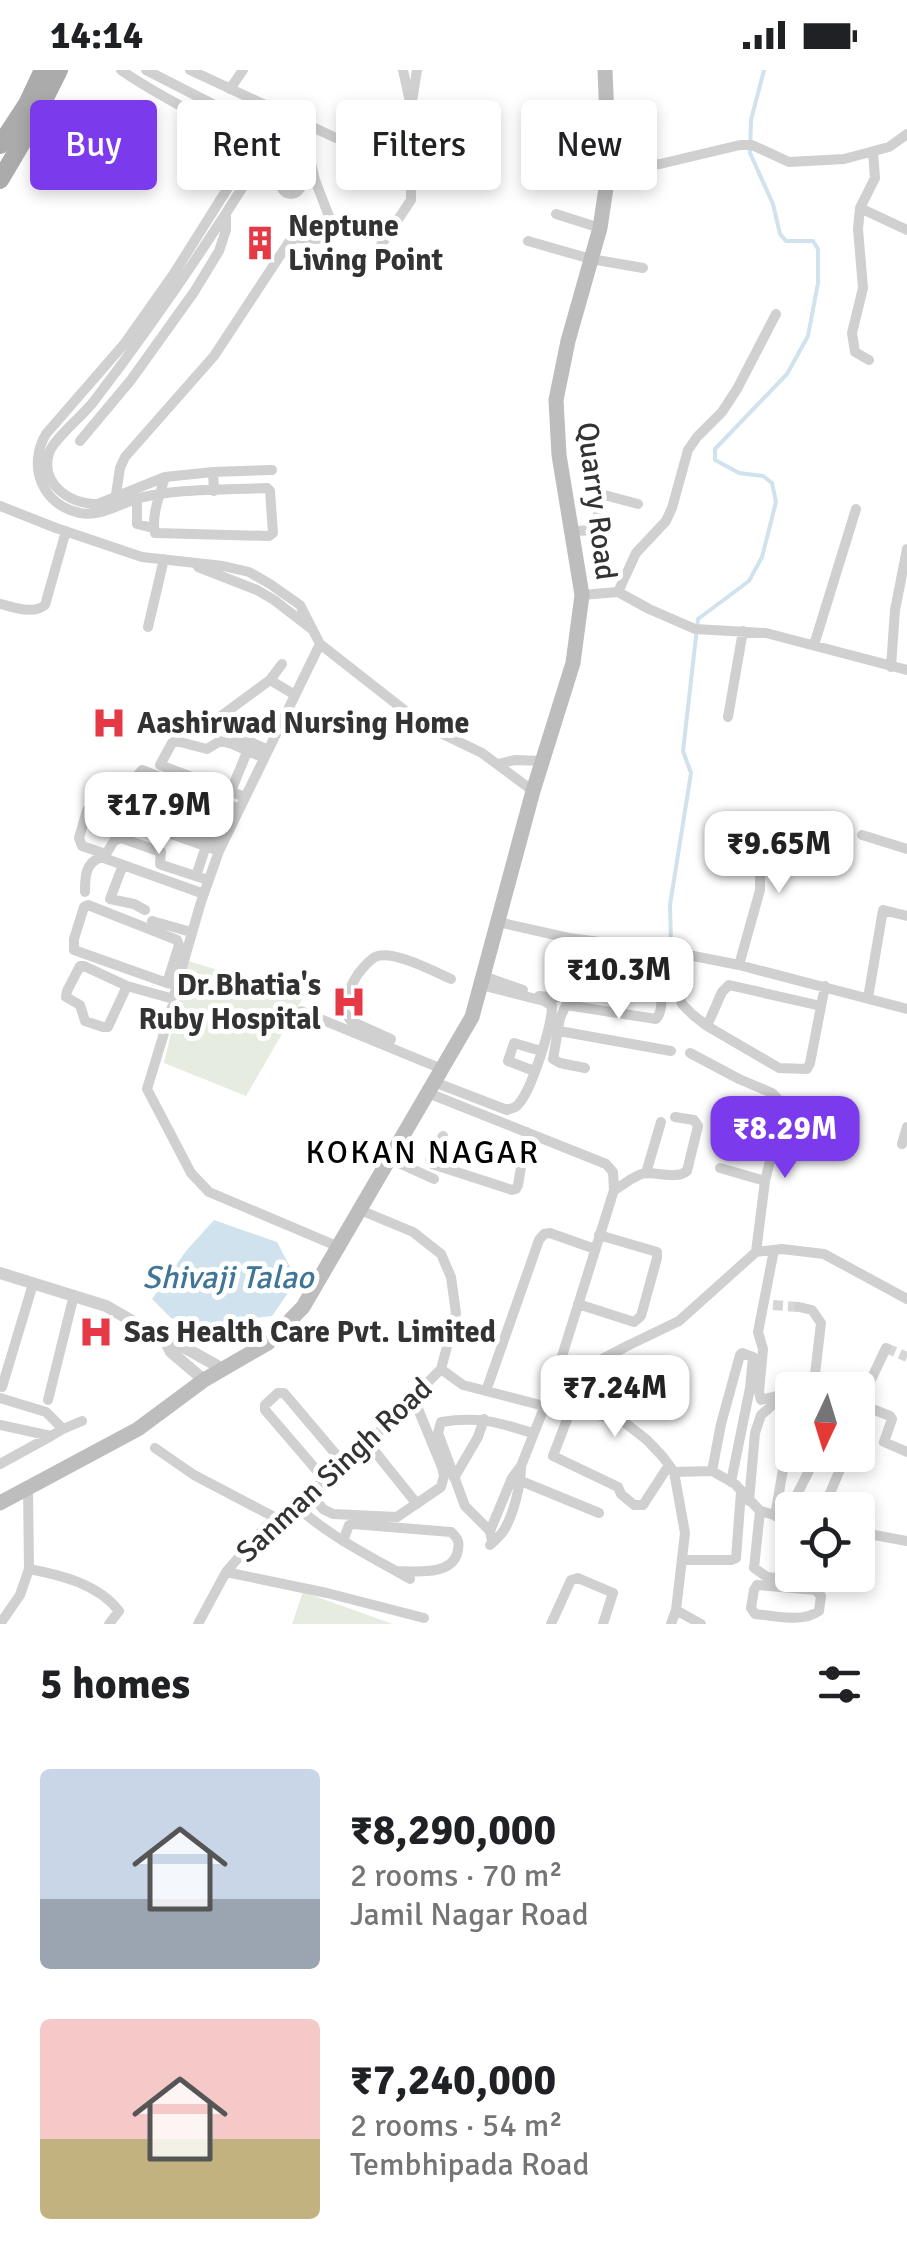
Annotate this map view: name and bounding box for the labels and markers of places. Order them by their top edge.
place label: Neptune Living Point [288,208,443,279]
building icon: Neptune Living Point [241,224,279,262]
hospital icon: Aashirwad Nursing Home [90,704,128,742]
place label: Aashirwad Nursing Home [137,705,469,742]
pin: ₹17.9M [78,772,240,857]
pin: ₹9.65M [698,811,860,896]
pin: ₹10.3M [538,937,700,1022]
place label: Dr.Bhatia's Ruby Hospital [139,967,321,1038]
hospital icon: Dr.Bhatia's Ruby Hospital [330,983,368,1021]
pin: ₹8.29M [704,1096,866,1181]
hospital icon: Sas Health Care Pvt. Limited [77,1313,115,1351]
place label: Sas Health Care Pvt. Limited [124,1314,496,1351]
pin: ₹7.24M [534,1355,696,1440]

